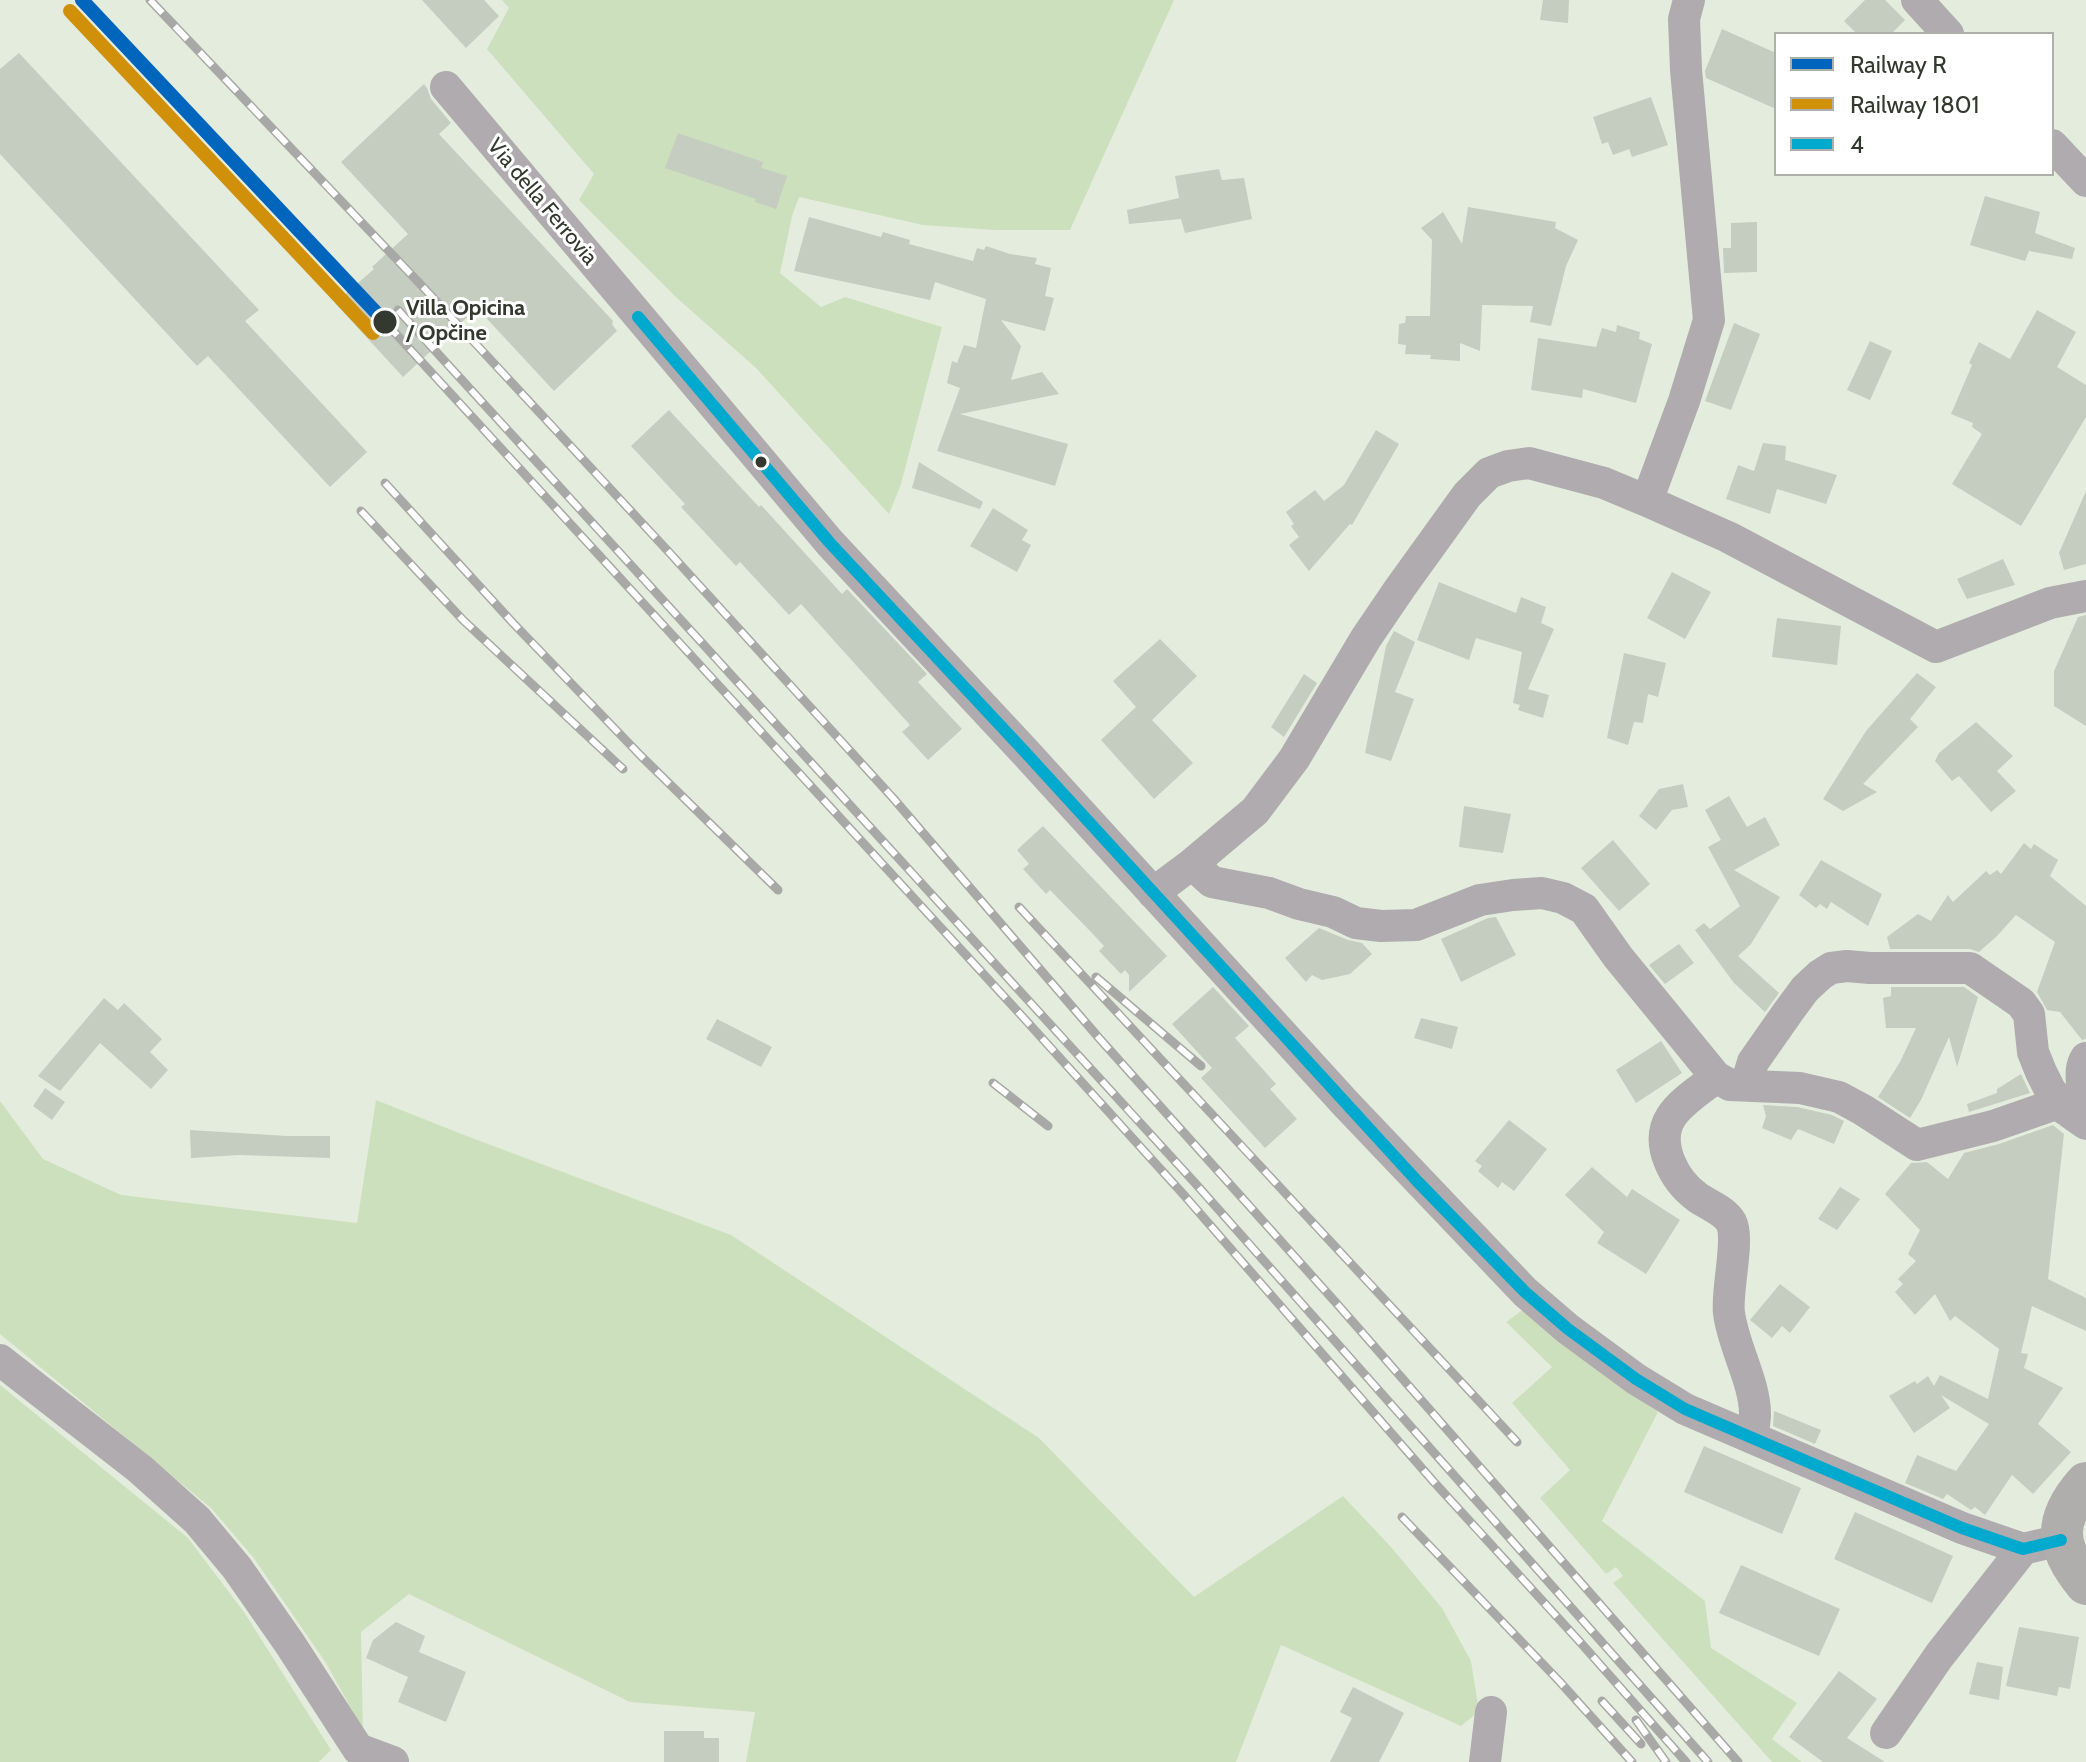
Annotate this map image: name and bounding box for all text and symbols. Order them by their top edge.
legend [1774,32,2054,176]
text: Railway R [1850,50,1947,79]
text: Railway 1801 [1850,90,1979,119]
text: 4 [1850,130,1864,159]
street label: Via della Ferrovia [481,133,603,271]
place label: Villa Opicina / Opčine [406,296,525,348]
marker: Villa Opicina / Opčine [371,308,399,336]
unlabelled marker [753,454,769,470]

